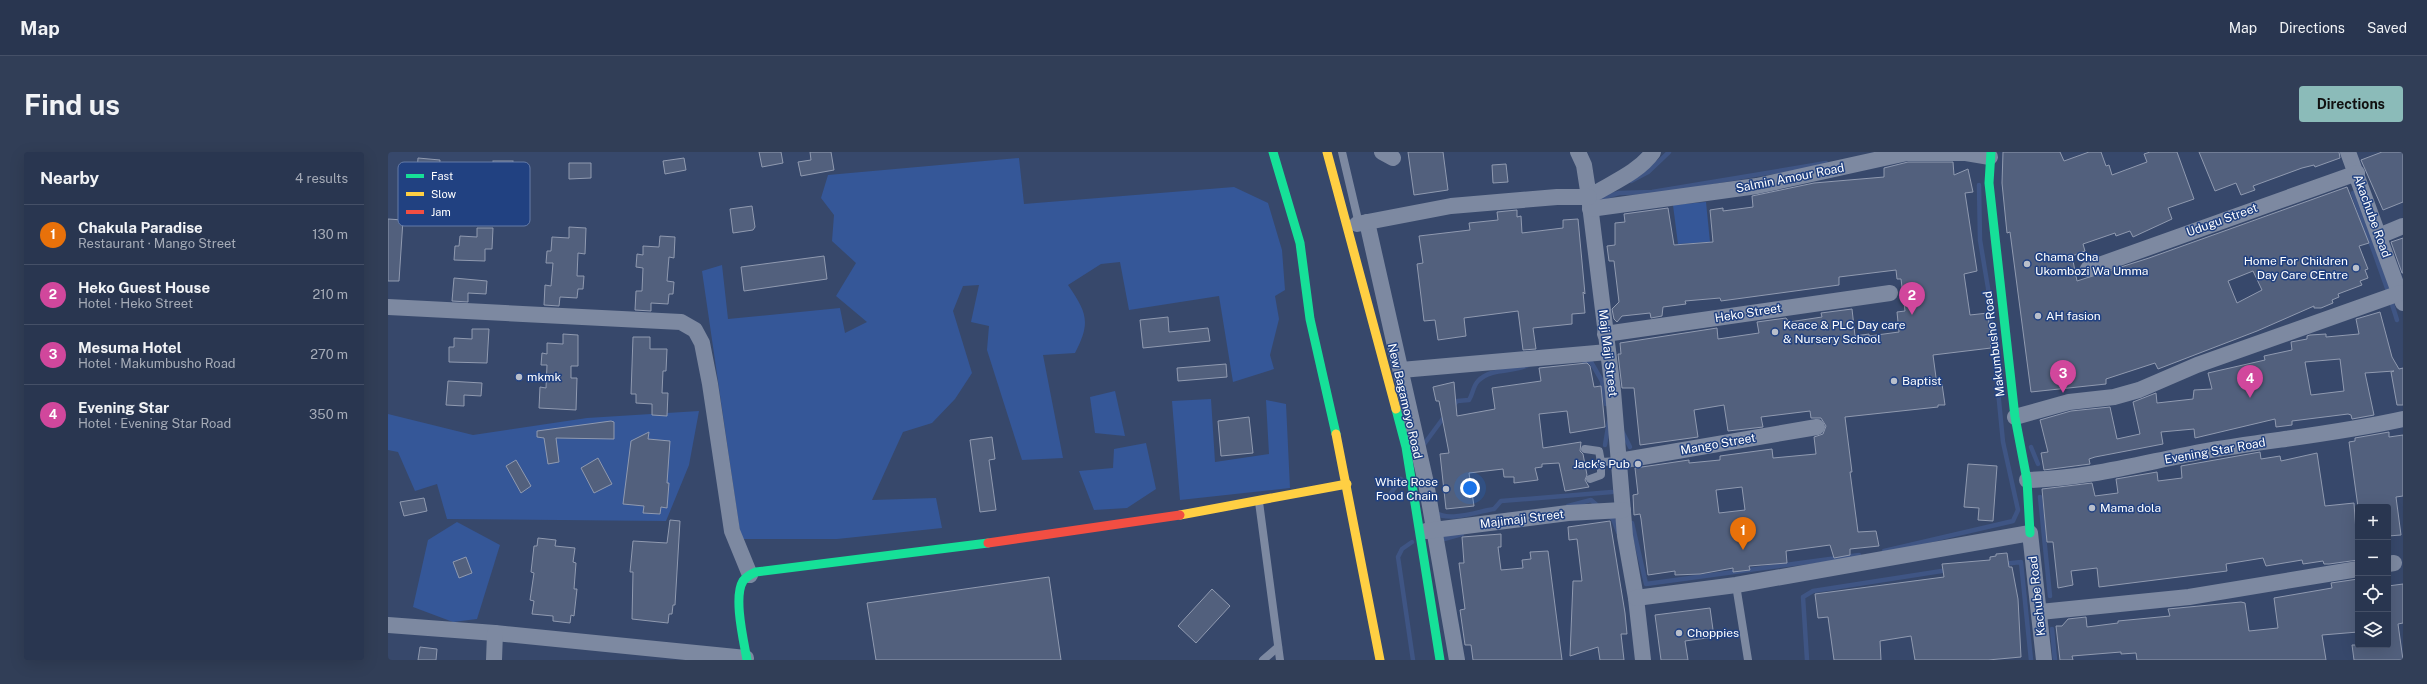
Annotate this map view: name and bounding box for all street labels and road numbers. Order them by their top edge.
street label: Salmin Amour Road [1735,161,1845,195]
street label: Akachube Road [2350,173,2394,259]
street label: Udugu Street [2184,201,2260,239]
street label: Makumbusho Road [1981,290,2007,398]
street label: Heko Street [1714,301,1783,325]
street label: Maji Maji Street [1596,309,1620,398]
street label: New Bagamoyo Road [1385,342,1425,460]
street label: Mango Street [1679,430,1757,458]
street label: Evening Star Road [2163,435,2267,467]
street label: Majimaji Street [1479,507,1565,531]
street label: Kachube Road [2026,555,2048,637]

